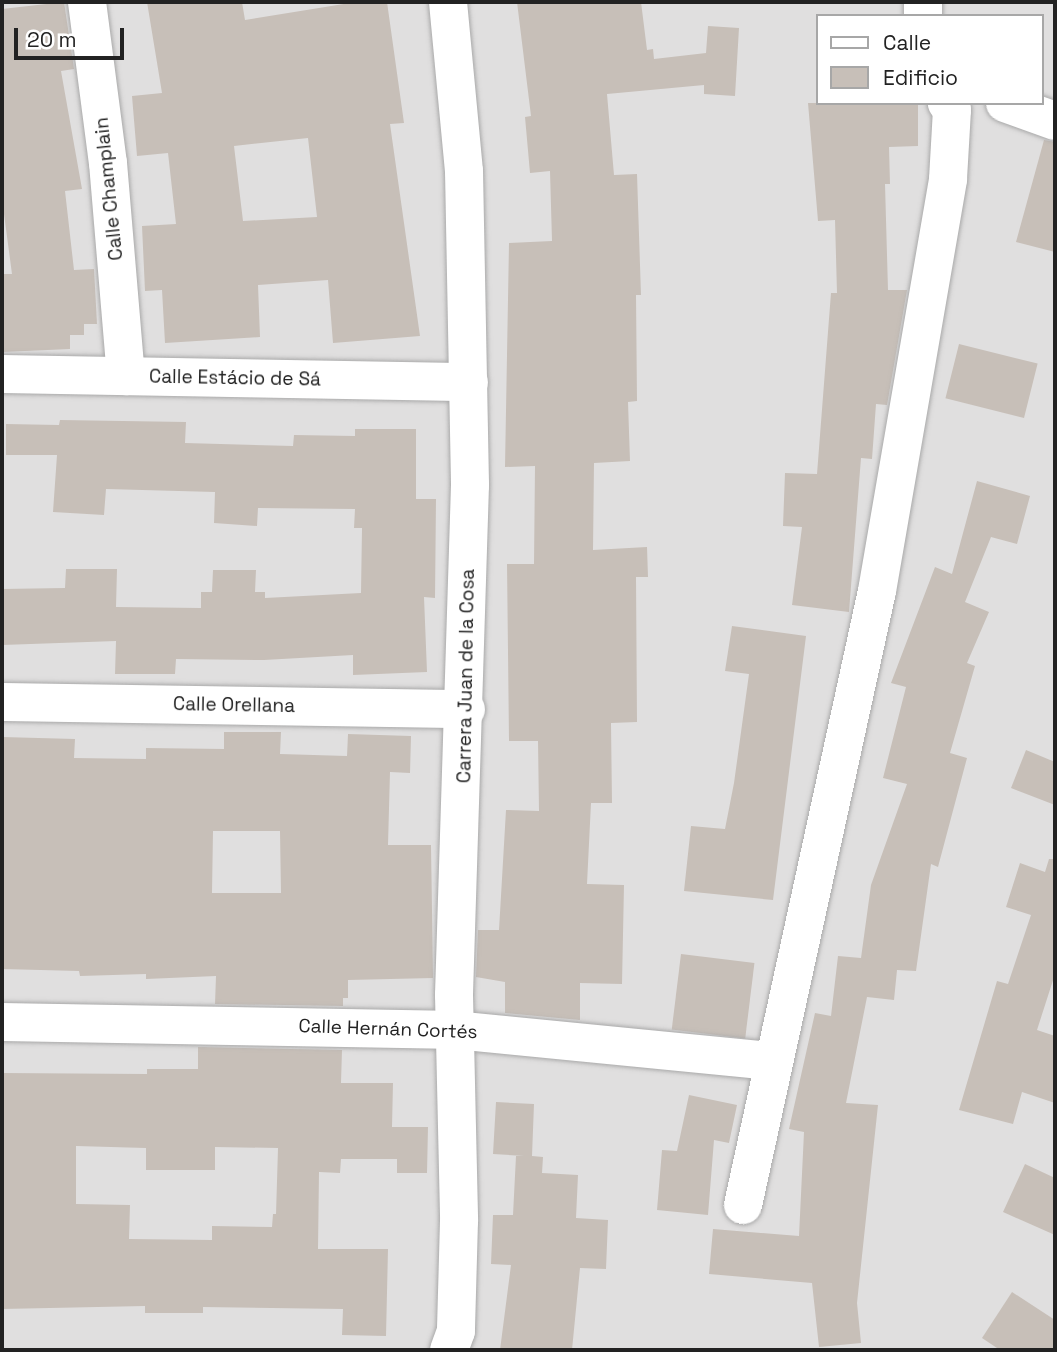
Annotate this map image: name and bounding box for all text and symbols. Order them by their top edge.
scale bar [18,14,128,58]
legend [816,14,1043,105]
text: 20 m [27,26,77,53]
text: Calle [883,29,931,56]
text: Edificio [883,64,958,91]
street label: Calle Champlain [90,116,128,262]
street label: Calle Estácio de Sá [149,365,321,391]
street label: Carrera Juan de la Cosa [453,569,479,783]
street label: Calle Orellana [173,693,295,717]
street label: Calle Hernán Cortés [298,1014,478,1044]

